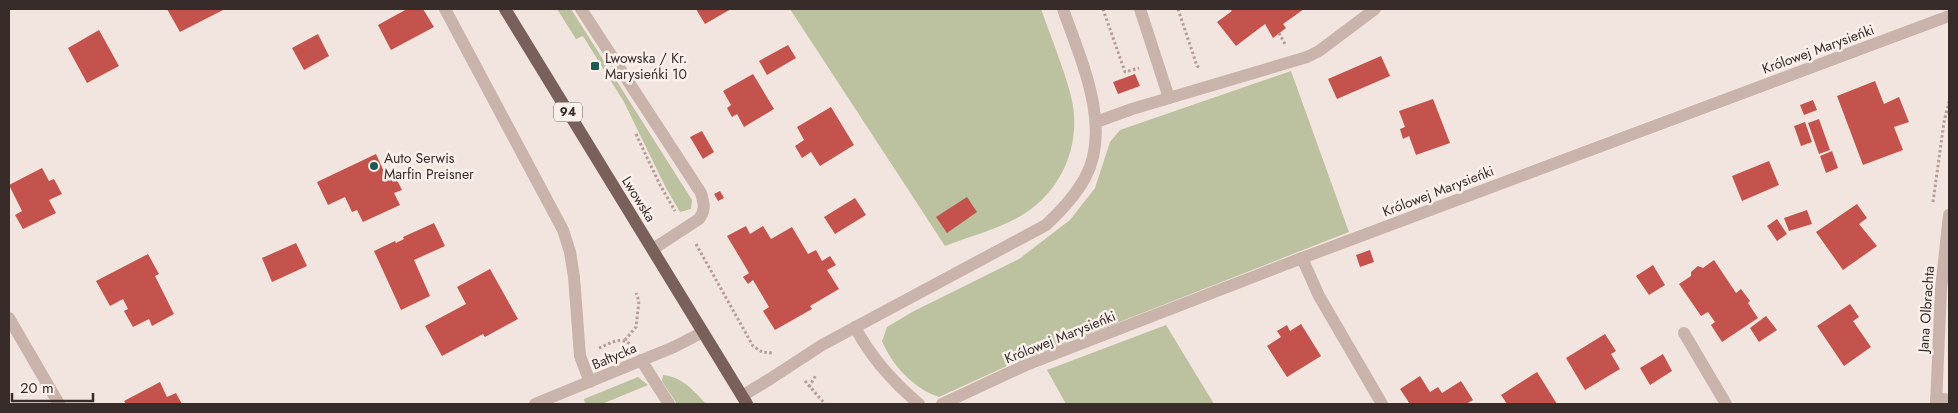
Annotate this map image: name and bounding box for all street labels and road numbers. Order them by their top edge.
street label: Królowej Marysieńki [1759,19,1877,79]
road number: 94 [554,102,582,121]
street label: Królowej Marysieńki [1379,160,1497,222]
street label: Lwowska [617,172,661,226]
street label: Jana Olbrachta [1913,265,1939,355]
street label: Królowej Marysieńki [1001,306,1119,368]
street label: Bałtycka [589,338,639,374]

